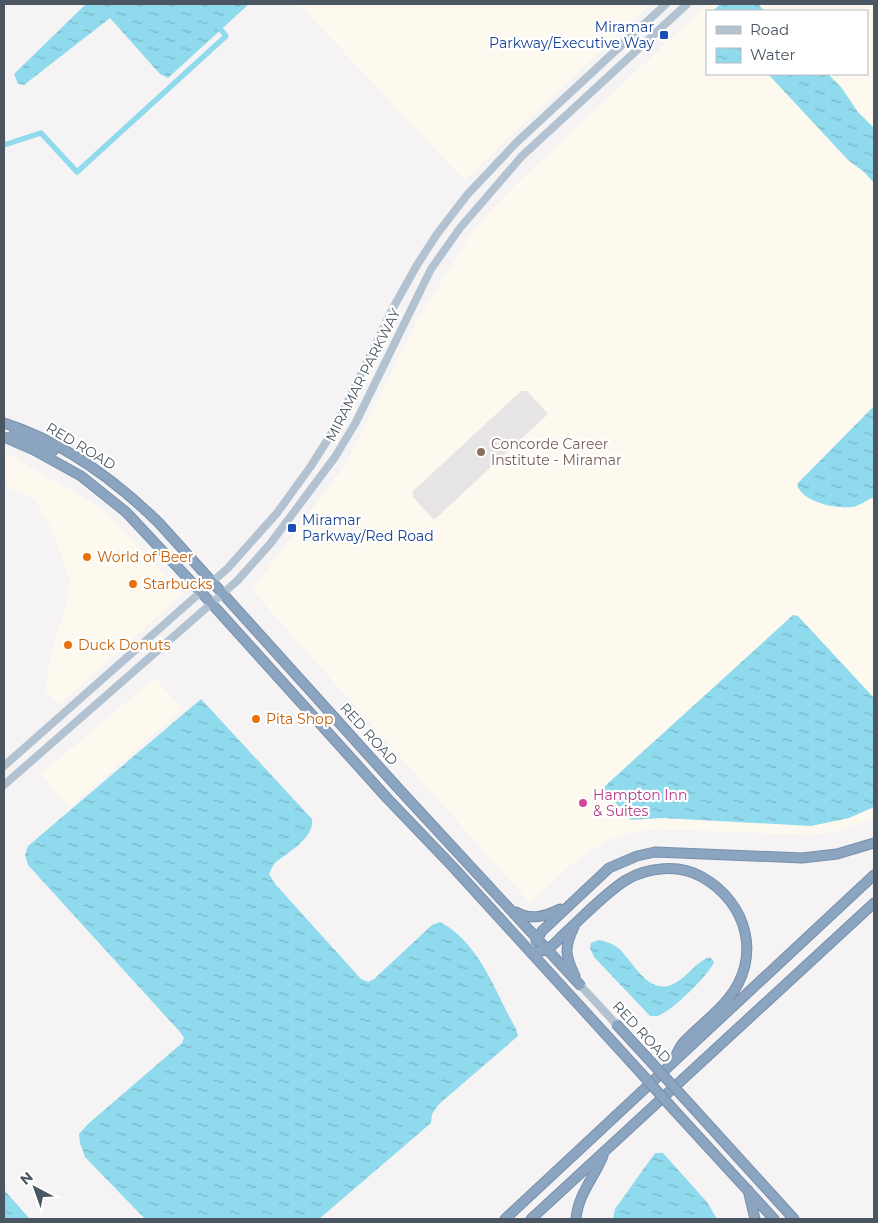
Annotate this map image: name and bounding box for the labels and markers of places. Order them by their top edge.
place label: Miramar Parkway/Executive Way [489,18,654,52]
marker: Miramar Parkway/Executive Way [658,29,670,41]
place label: Concorde Career Institute - Miramar [491,435,622,469]
marker: Concorde Career Institute - Miramar [475,446,487,458]
place label: Miramar Parkway/Red Road [302,511,434,545]
marker: Miramar Parkway/Red Road [286,522,298,534]
place label: World of Beer [97,548,194,566]
marker: World of Beer [81,551,93,563]
place label: Starbucks [143,575,213,593]
marker: Starbucks [127,578,139,590]
place label: Duck Donuts [78,636,171,654]
marker: Duck Donuts [62,639,74,651]
place label: Pita Shop [266,710,333,728]
marker: Pita Shop [250,713,262,725]
place label: Hampton Inn & Suites [593,786,687,820]
marker: Hampton Inn & Suites [577,797,589,809]

